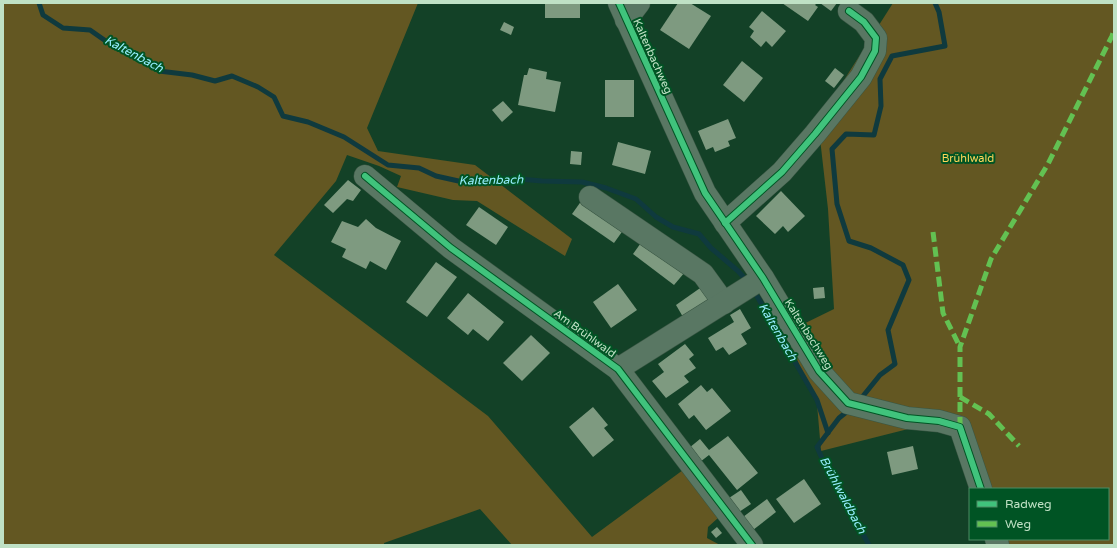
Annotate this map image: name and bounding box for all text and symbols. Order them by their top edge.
street label: Kaltenbachweg [630,17,675,96]
water label: Kaltenbach [102,33,166,76]
park label: Brühlwald [942,152,994,165]
water label: Kaltenbach [459,172,524,188]
street label: Kaltenbachweg [782,297,836,372]
water label: Kaltenbach [756,301,801,364]
street label: Am Brühlwald [551,307,618,360]
water label: Brühlwaldbach [817,454,869,536]
legend [969,488,1109,540]
text: Radweg [1005,497,1052,511]
text: Weg [1005,517,1031,531]

